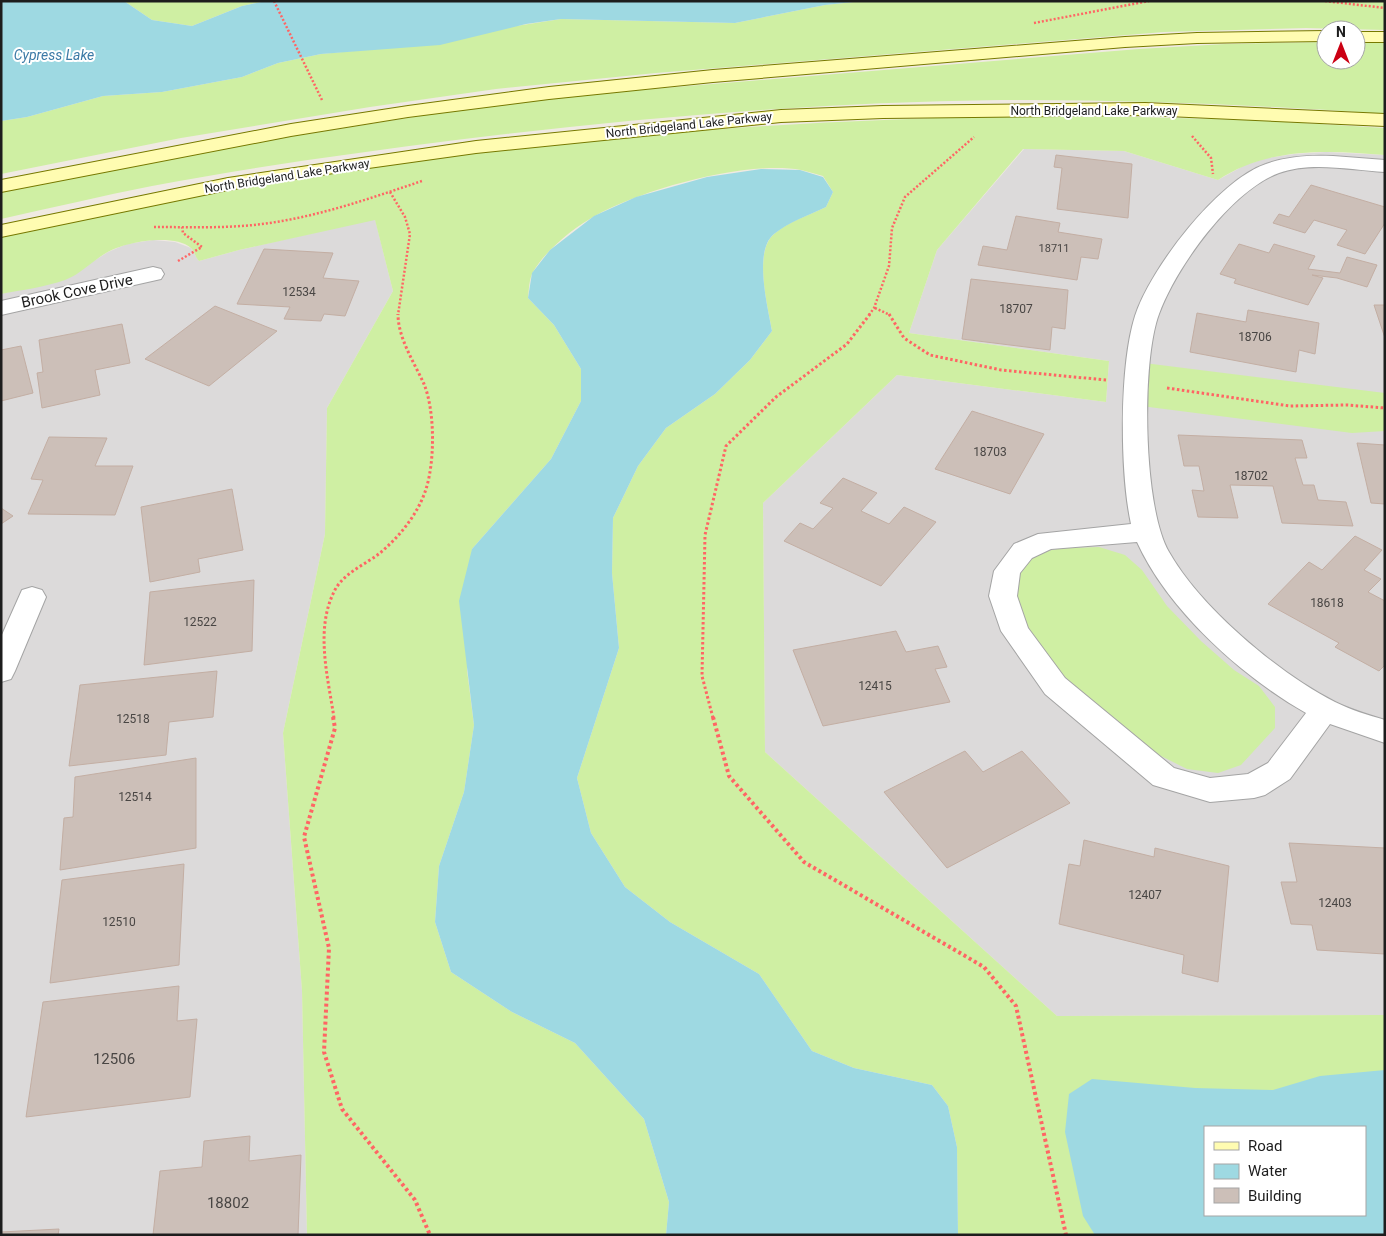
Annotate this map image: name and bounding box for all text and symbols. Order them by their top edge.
north arrow [1316,20,1366,70]
text: N [1336,24,1346,40]
water label: Cypress Lake [14,47,94,63]
street label: North Bridgeland Lake Parkway [1010,104,1178,118]
street label: North Bridgeland Lake Parkway [605,109,773,141]
street label: North Bridgeland Lake Parkway [203,156,371,196]
house number: 18711 [1039,242,1069,255]
street label: Brook Cove Drive [20,270,134,312]
house number: 12534 [282,285,316,299]
house number: 18707 [999,302,1033,316]
house number: 18706 [1238,330,1272,344]
house number: 18703 [973,445,1007,459]
house number: 18702 [1234,469,1268,483]
house number: 18618 [1310,596,1344,610]
house number: 12522 [183,615,217,629]
house number: 12415 [858,679,892,693]
house number: 12518 [116,712,150,726]
house number: 12514 [118,790,152,804]
house number: 12407 [1128,888,1162,902]
house number: 12403 [1318,896,1352,910]
house number: 12510 [102,915,136,929]
house number: 12506 [93,1050,135,1068]
legend [1204,1126,1366,1216]
text: Road [1248,1137,1282,1155]
text: Water [1248,1162,1287,1180]
text: Building [1248,1187,1302,1205]
house number: 18802 [207,1194,249,1212]

